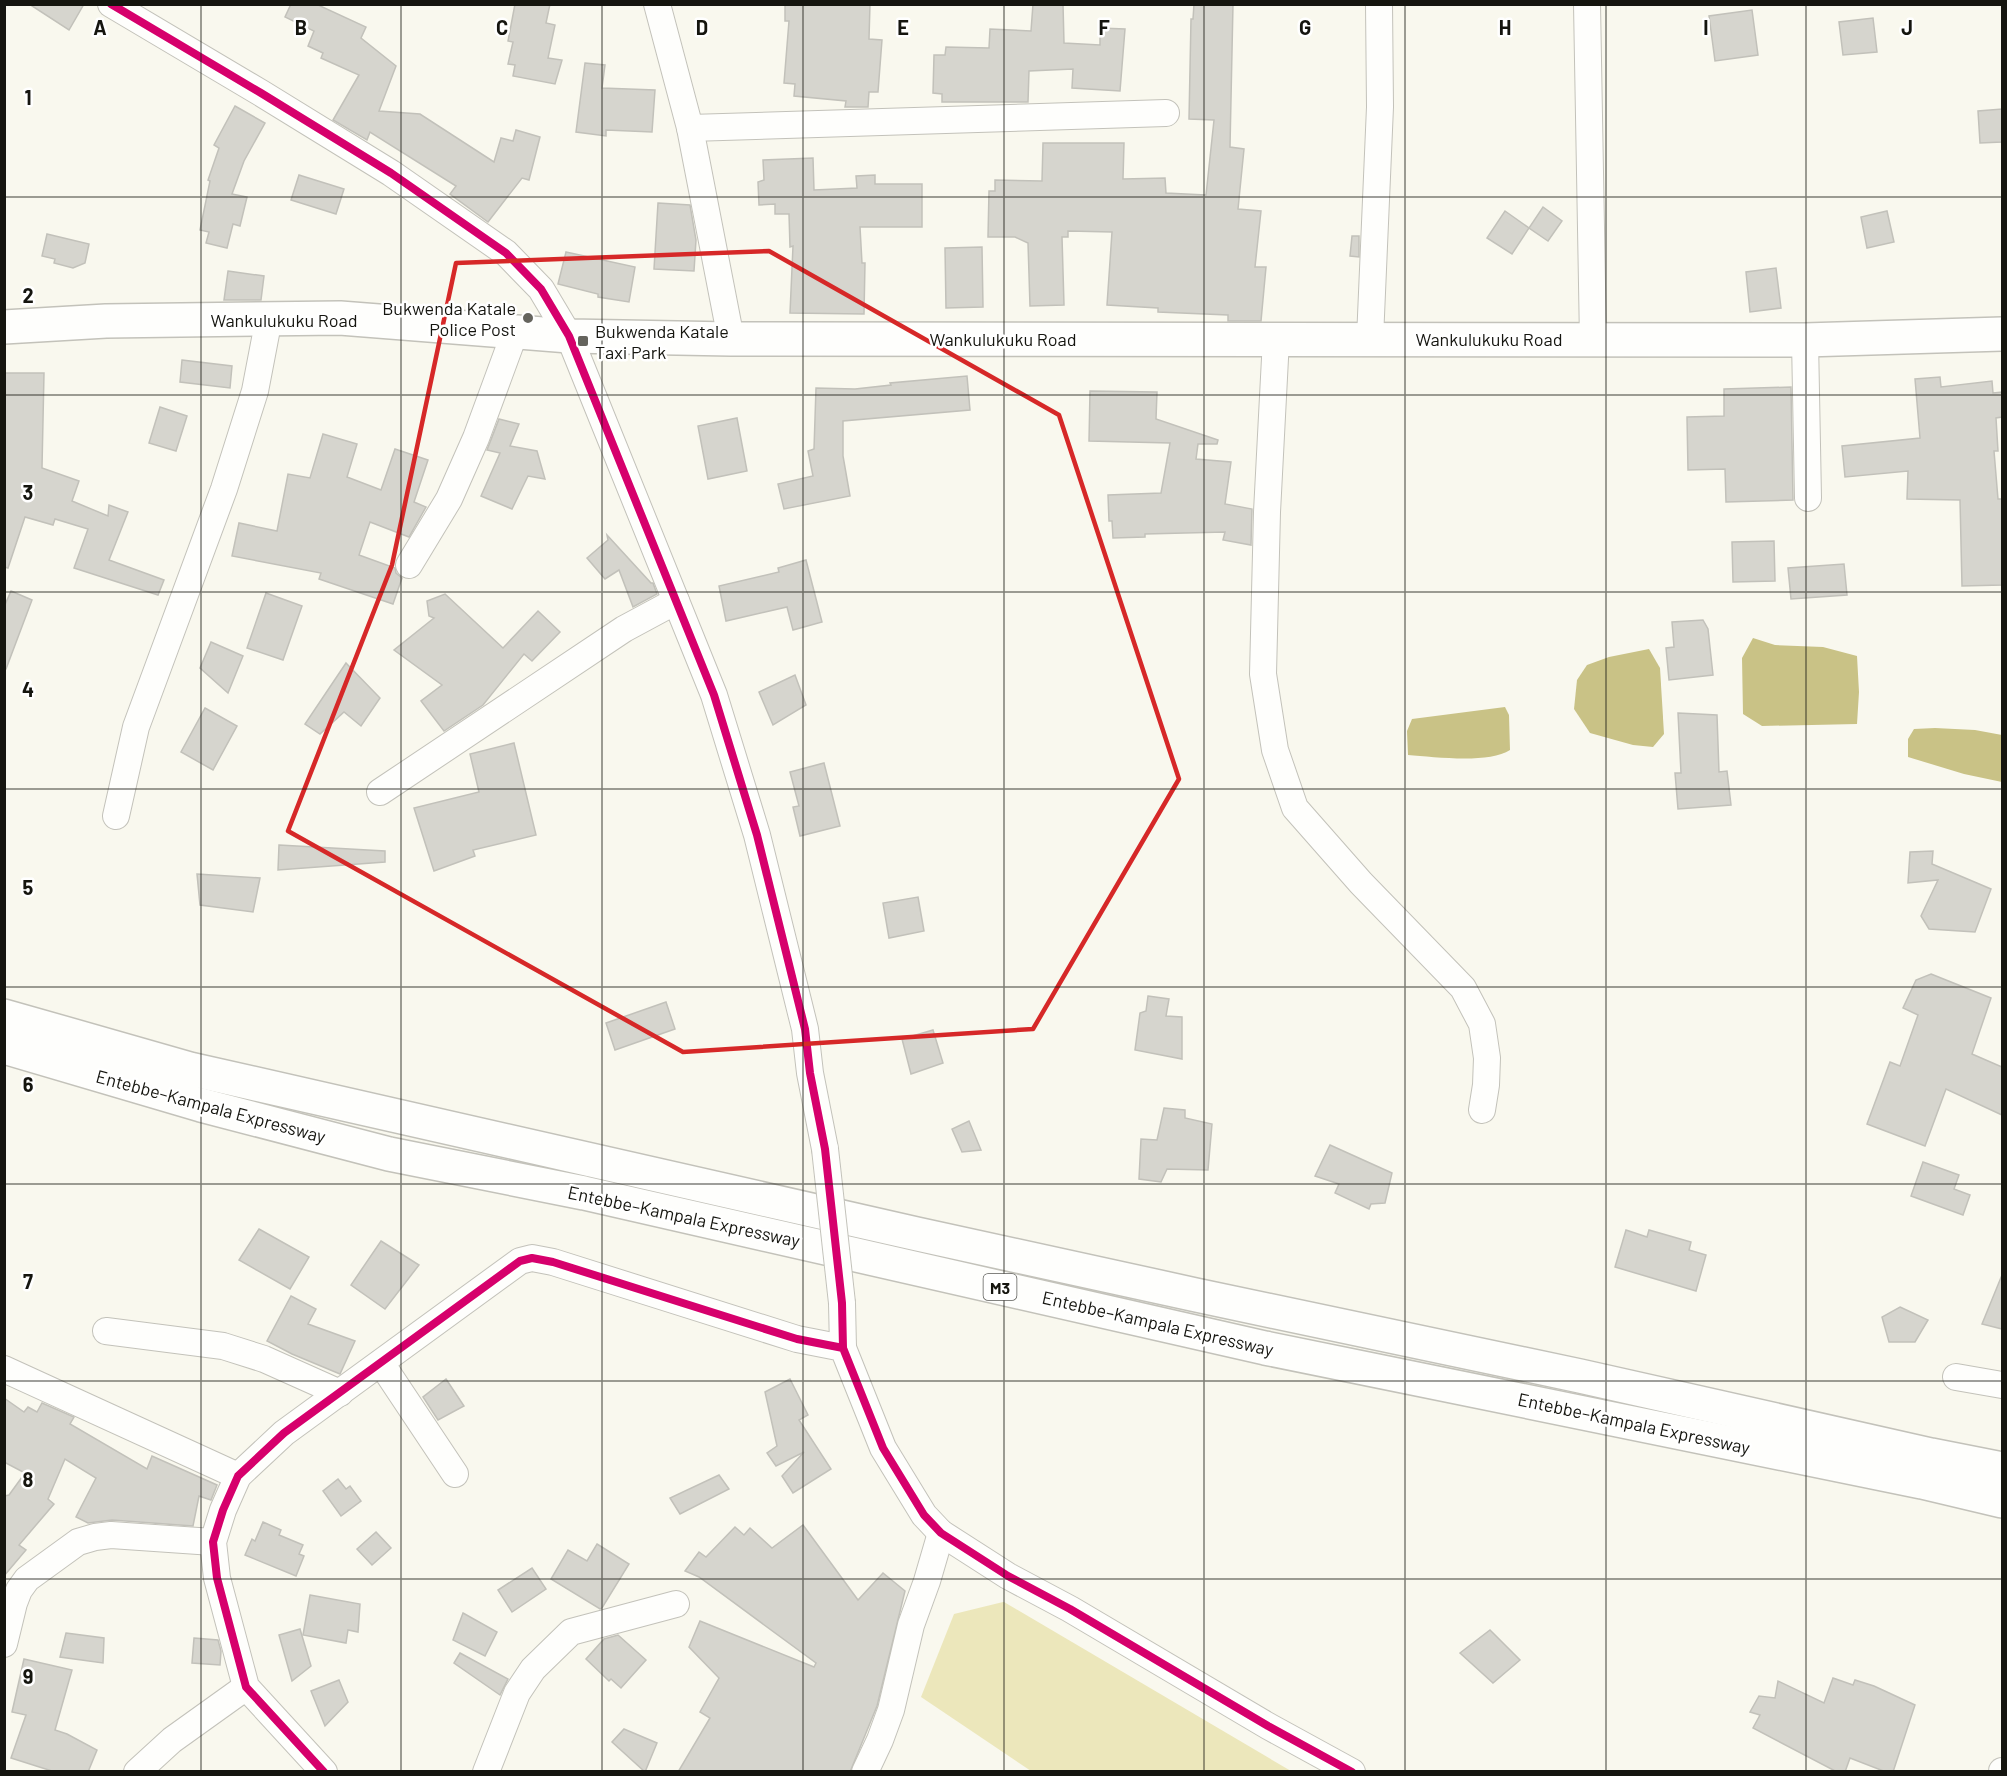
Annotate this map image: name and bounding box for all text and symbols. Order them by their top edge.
text: A [93,15,107,39]
text: B [295,15,307,39]
text: C [496,15,508,39]
text: D [696,15,708,39]
text: E [897,15,909,39]
text: F [1098,15,1110,39]
text: G [1299,15,1311,39]
text: H [1499,15,1511,39]
text: I [1703,15,1709,39]
text: J [1901,15,1913,39]
text: 1 [24,85,32,109]
text: 2 [22,283,34,307]
place label: Bukwenda Katale Police Post [382,297,516,340]
street label: Wankulukuku Road [210,309,358,331]
marker: Bukwenda Katale Police Post [521,311,535,325]
place label: Bukwenda Katale Taxi Park [595,320,729,363]
street label: Wankulukuku Road [929,328,1077,350]
street label: Wankulukuku Road [1415,328,1563,350]
marker: Bukwenda Katale Taxi Park [576,334,590,348]
text: 3 [23,480,33,504]
text: 4 [22,677,34,701]
text: 5 [23,875,34,899]
street label: Entebbe–Kampala Expressway [94,1065,328,1147]
text: 6 [23,1072,34,1096]
street label: Entebbe–Kampala Expressway [566,1181,802,1251]
text: 7 [23,1269,33,1293]
road number: M3 [984,1274,1016,1300]
street label: Entebbe–Kampala Expressway [1040,1286,1276,1360]
street label: Entebbe–Kampala Expressway [1516,1388,1752,1458]
text: 8 [23,1467,34,1491]
text: 9 [23,1664,33,1688]

